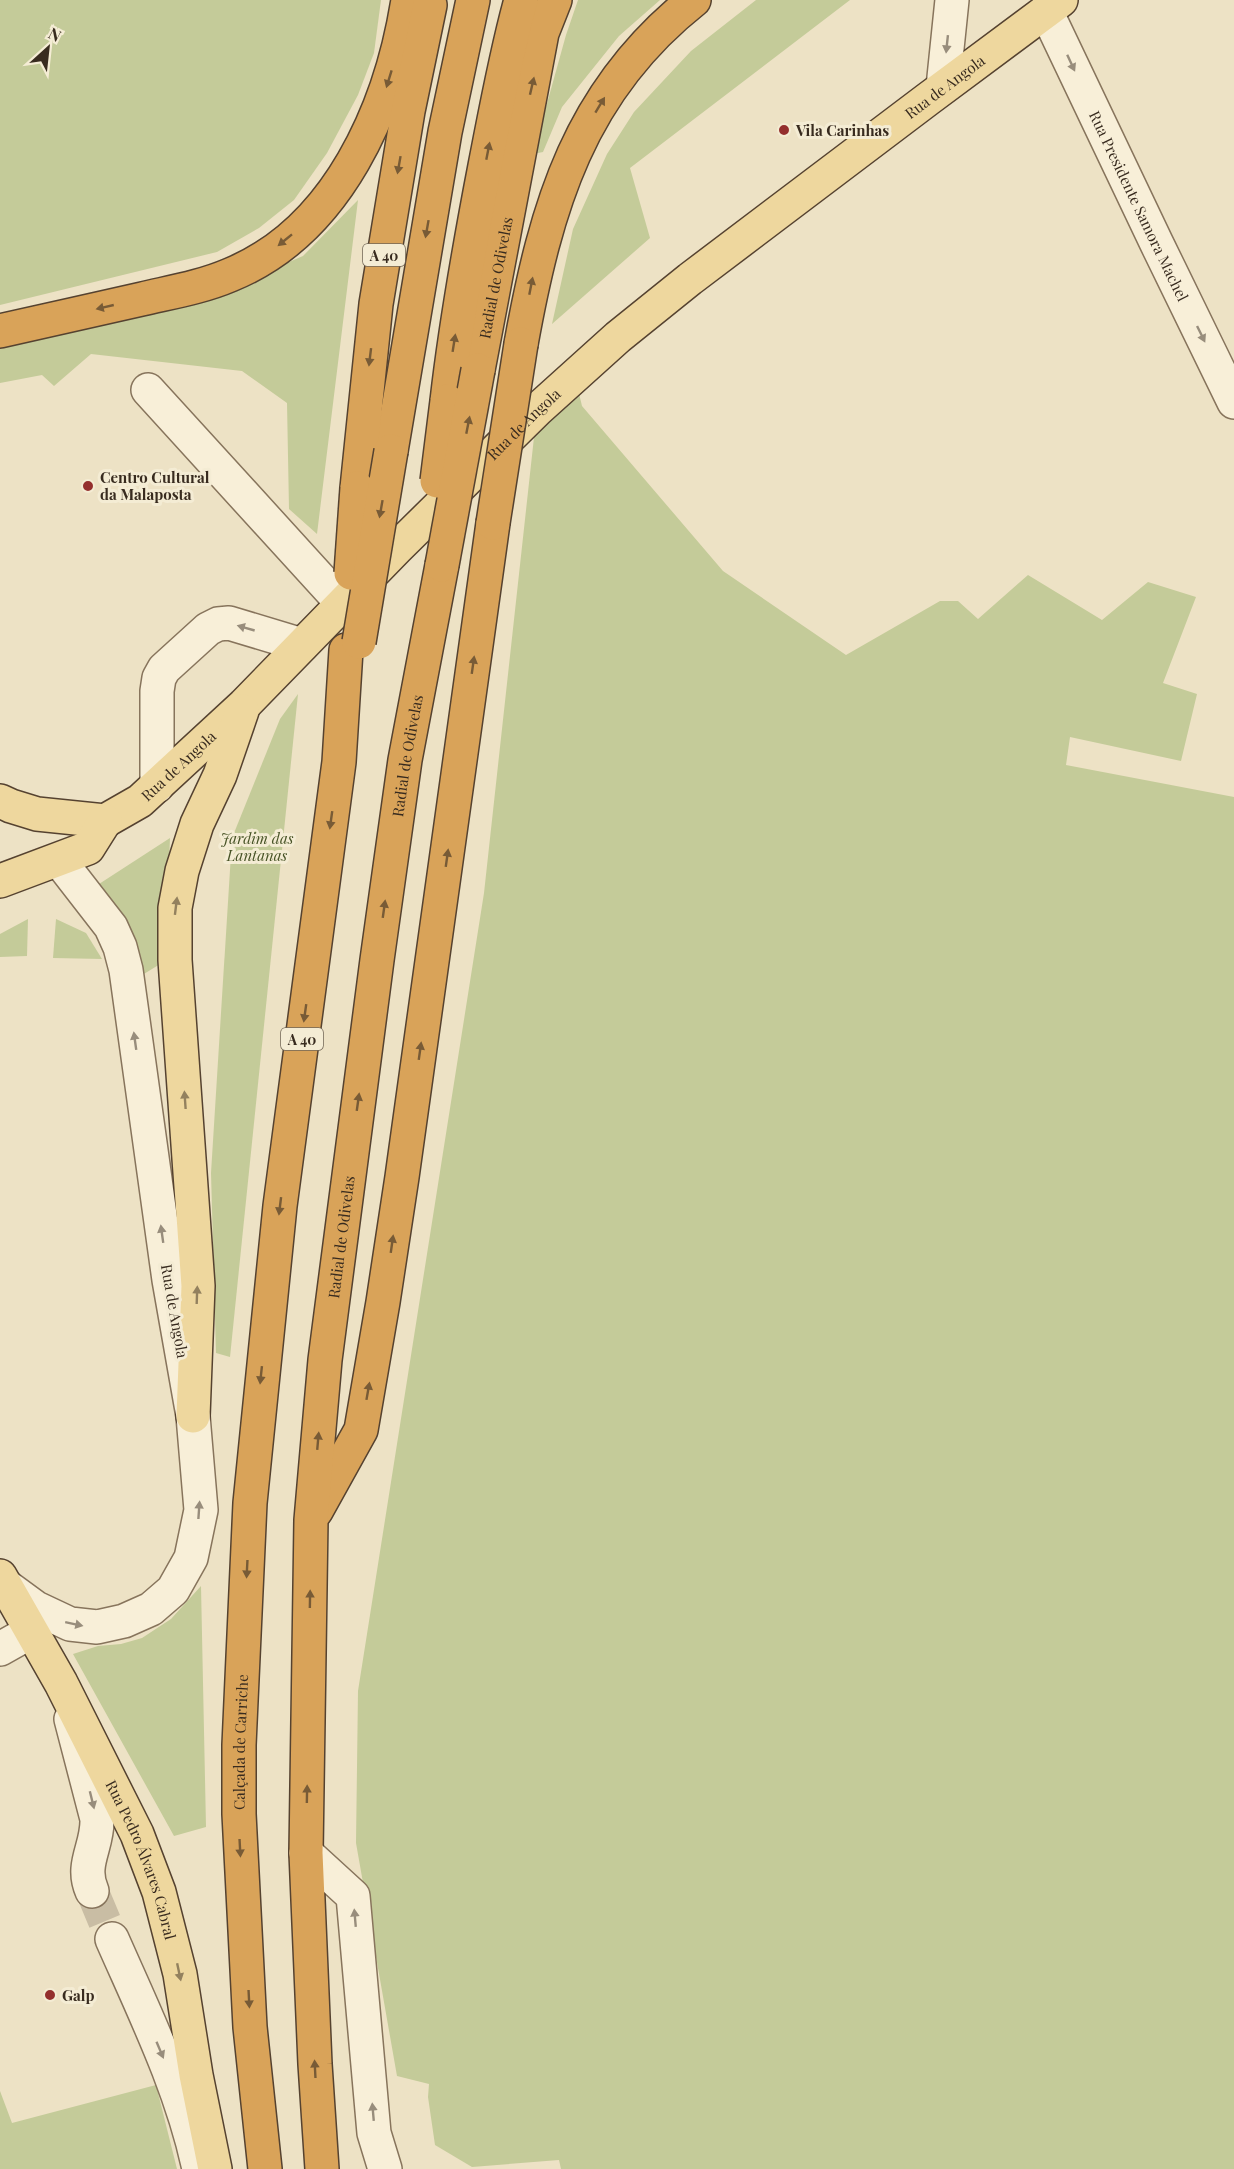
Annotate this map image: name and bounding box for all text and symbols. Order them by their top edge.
north arrow [18,18,78,78]
text: N [45,22,65,46]
one-way arrow [943,34,952,53]
street label: Rua de Angola [901,50,989,123]
one-way arrow [1067,55,1076,72]
one-way arrow [384,70,393,88]
one-way arrow [528,76,538,95]
one-way arrow [595,96,605,113]
street label: Rua Presidente Samora Machel [1085,107,1193,304]
place label: Vila Carinhas [795,120,889,140]
marker: Vila Carinhas [777,123,791,137]
one-way arrow [484,141,493,160]
one-way arrow [394,155,403,174]
street label: Radial de Odivelas [474,215,517,340]
one-way arrow [423,220,432,239]
one-way arrow [277,234,293,247]
road number: A 40 [363,244,405,266]
one-way arrow [527,277,536,296]
one-way arrow [96,303,114,313]
one-way arrow [1195,325,1205,343]
one-way arrow [450,333,459,352]
one-way arrow [365,348,374,367]
street label: Rua de Angola [482,383,565,464]
one-way arrow [464,415,473,434]
place label: Centro Cultural da Malaposta [100,467,210,504]
marker: Centro Cultural da Malaposta [81,479,95,493]
one-way arrow [376,500,385,519]
one-way arrow [237,623,255,632]
one-way arrow [469,655,478,674]
street label: Radial de Odivelas [387,693,427,818]
street label: Rua de Angola [137,726,220,805]
one-way arrow [326,810,336,829]
park label: Jardim das Lantanas [220,828,294,865]
one-way arrow [442,848,451,867]
one-way arrow [172,896,181,915]
one-way arrow [380,899,389,918]
one-way arrow [301,1003,310,1022]
road number: A 40 [281,1028,323,1050]
one-way arrow [131,1031,140,1050]
one-way arrow [415,1041,424,1060]
one-way arrow [180,1091,189,1110]
one-way arrow [354,1093,363,1112]
street label: Radial de Odivelas [323,1175,359,1300]
one-way arrow [275,1197,284,1216]
one-way arrow [158,1224,167,1243]
one-way arrow [387,1234,396,1253]
street label: Rua de Angola [157,1263,193,1360]
one-way arrow [193,1285,202,1304]
one-way arrow [256,1365,266,1384]
one-way arrow [364,1381,373,1400]
one-way arrow [313,1431,323,1450]
one-way arrow [195,1500,204,1519]
one-way arrow [242,1560,252,1579]
one-way arrow [305,1590,315,1609]
one-way arrow [65,1619,84,1629]
street label: Calçada de Carriche [229,1674,252,1810]
street label: Rua Pedro Álvares Cabral [101,1777,181,1942]
one-way arrow [302,1785,312,1804]
one-way arrow [88,1791,98,1809]
one-way arrow [236,1838,245,1857]
one-way arrow [350,1909,360,1928]
one-way arrow [175,1963,184,1982]
place label: Galp [62,1985,94,2005]
marker: Galp [43,1988,57,2002]
one-way arrow [244,1989,253,2008]
one-way arrow [155,2042,165,2060]
one-way arrow [311,2059,320,2078]
one-way arrow [368,2103,377,2122]

